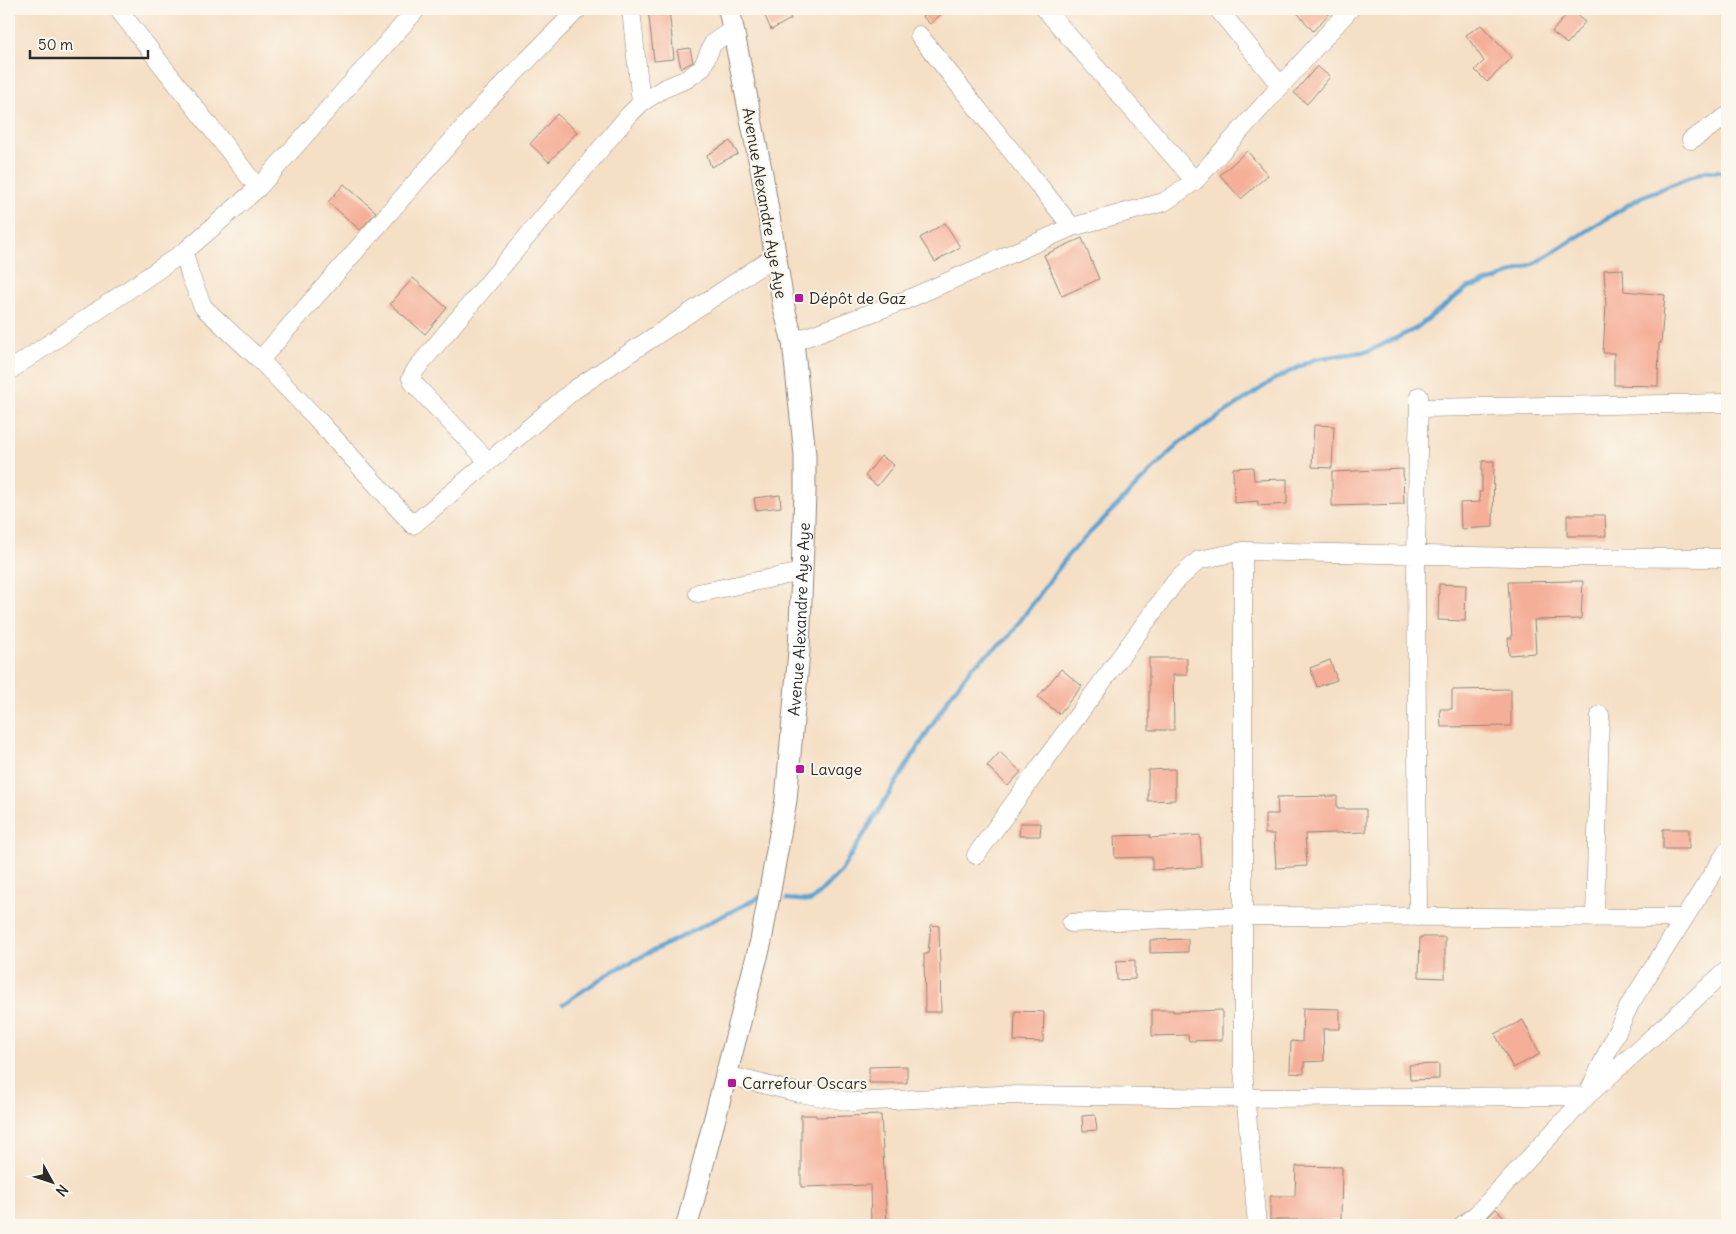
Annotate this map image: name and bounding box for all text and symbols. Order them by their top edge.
scale bar [30,28,148,60]
text: 50 m [38,35,73,54]
street label: Avenue Alexandre Aye Aye [738,106,792,300]
place label: Dépôt de Gaz [809,288,907,308]
marker: Dépôt de Gaz [793,292,805,304]
street label: Avenue Alexandre Aye Aye [783,522,814,717]
place label: Lavage [810,759,862,779]
marker: Lavage [794,763,806,775]
place label: Carrefour Oscars [742,1073,867,1093]
marker: Carrefour Oscars [726,1077,738,1089]
north arrow [28,1156,78,1206]
text: N [52,1181,72,1200]

